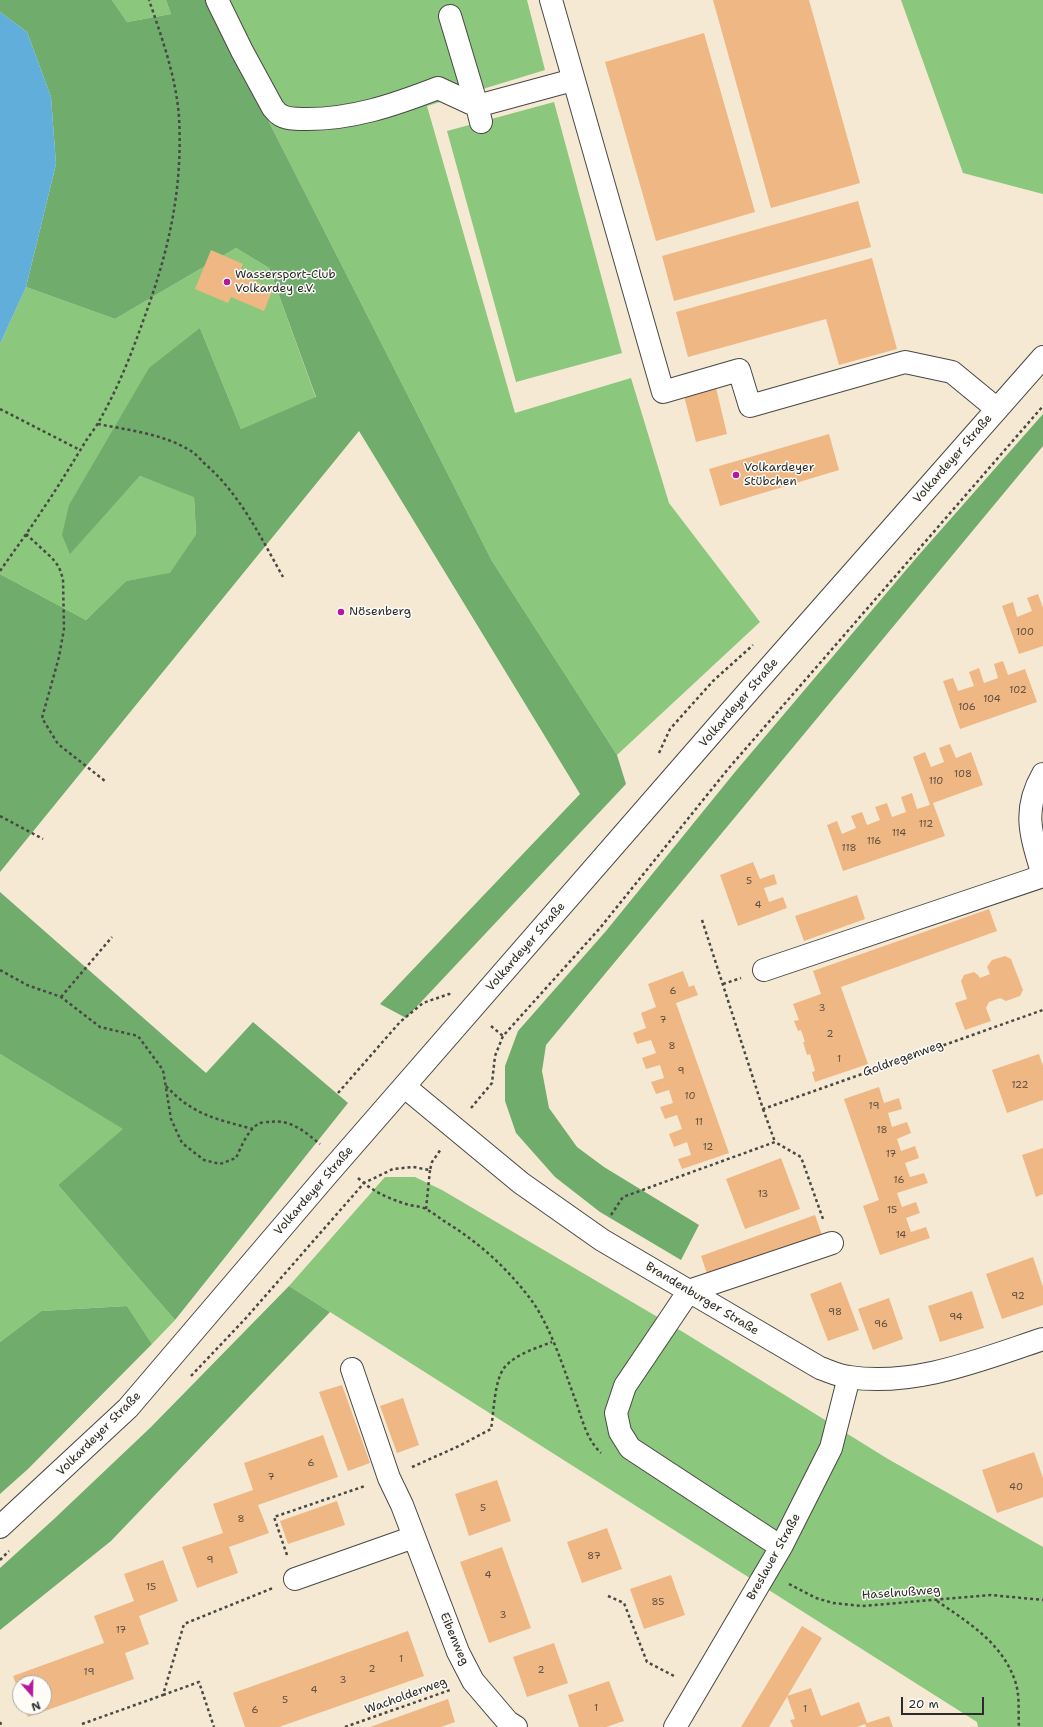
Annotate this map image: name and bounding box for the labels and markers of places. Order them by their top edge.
place label: Wassersport-Club Volkardey e.V. [235,268,336,296]
marker: Wassersport-Club Volkardey e.V. [222,277,232,287]
place label: Volkardeyer Stübchen [744,461,814,489]
marker: Volkardeyer Stübchen [731,470,741,480]
place label: Nösenberg [349,605,411,619]
marker: Nösenberg [336,607,346,617]

